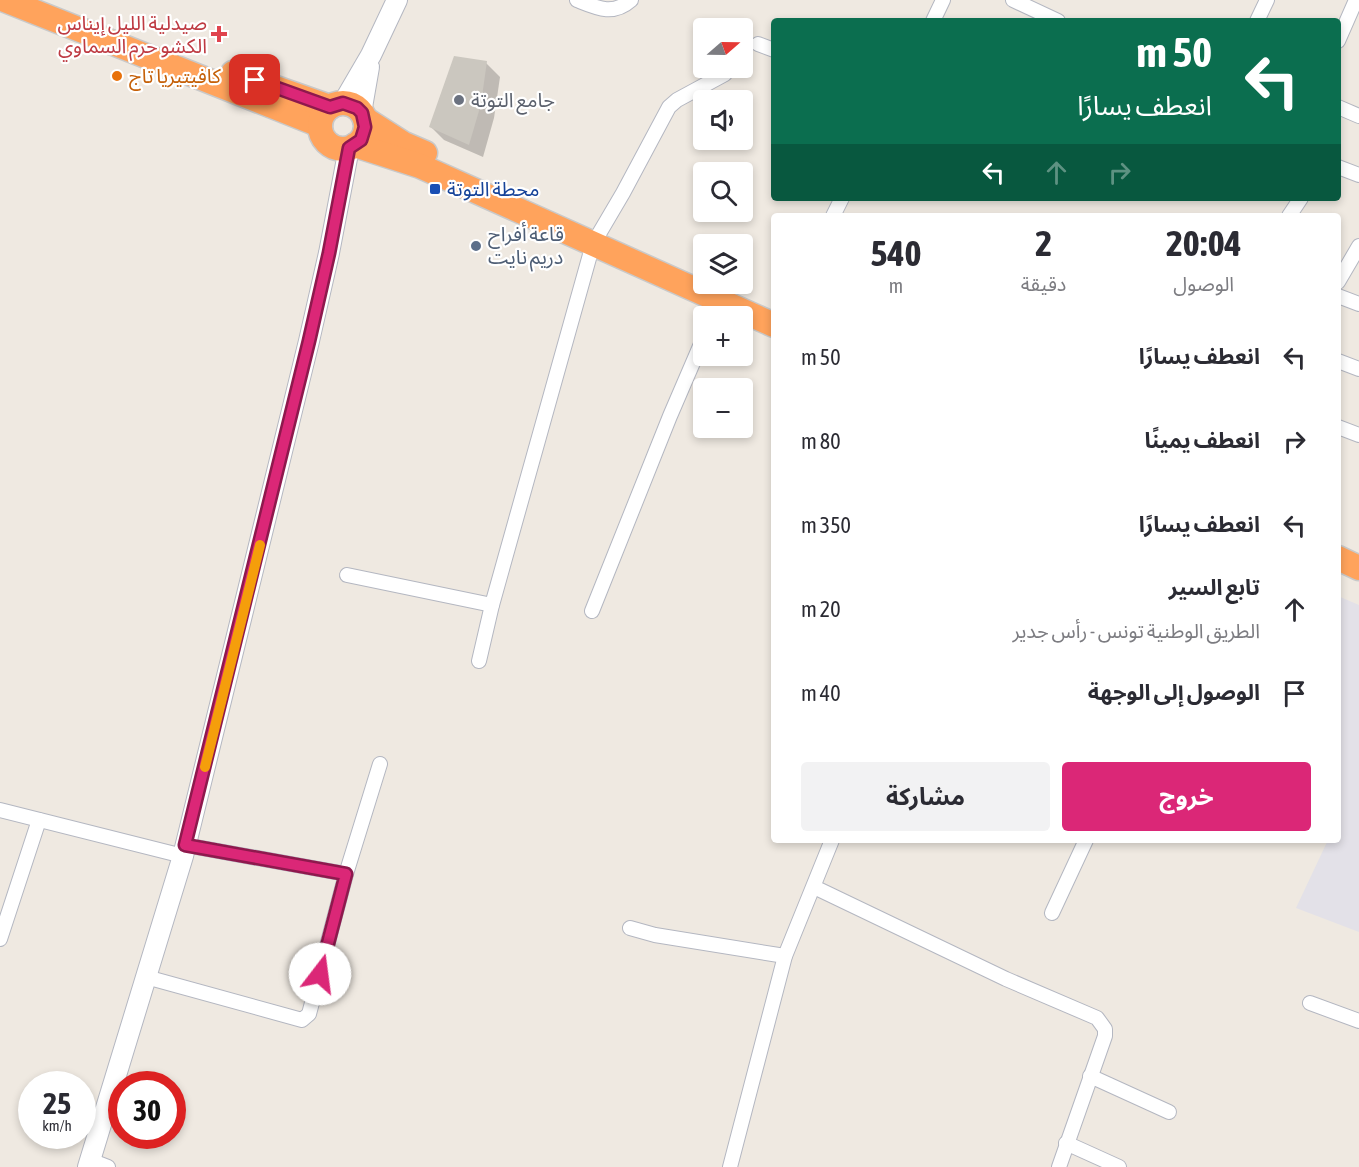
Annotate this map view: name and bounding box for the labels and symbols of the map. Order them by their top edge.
place label: صيدلية الليل إيناس الكشو حرم السماوي [57,11,207,62]
north arrow [693,18,753,78]
marker: صيدلية الليل إيناس الكشو حرم السماوي [212,27,226,41]
pin [229,54,280,105]
place label: كافيتيريا تاج [129,64,222,91]
marker: كافيتيريا تاج [110,69,124,83]
place label: جامع التوتة [471,88,555,115]
marker: جامع التوتة [452,93,466,107]
place label: محطة التوتة [447,177,539,201]
marker: محطة التوتة [428,182,442,196]
place label: قاعة أفراح دريم نايت [488,222,564,272]
marker: قاعة أفراح دريم نايت [469,239,483,253]
position arrow [288,942,352,1006]
speed limit sign: 30 [108,1071,186,1149]

